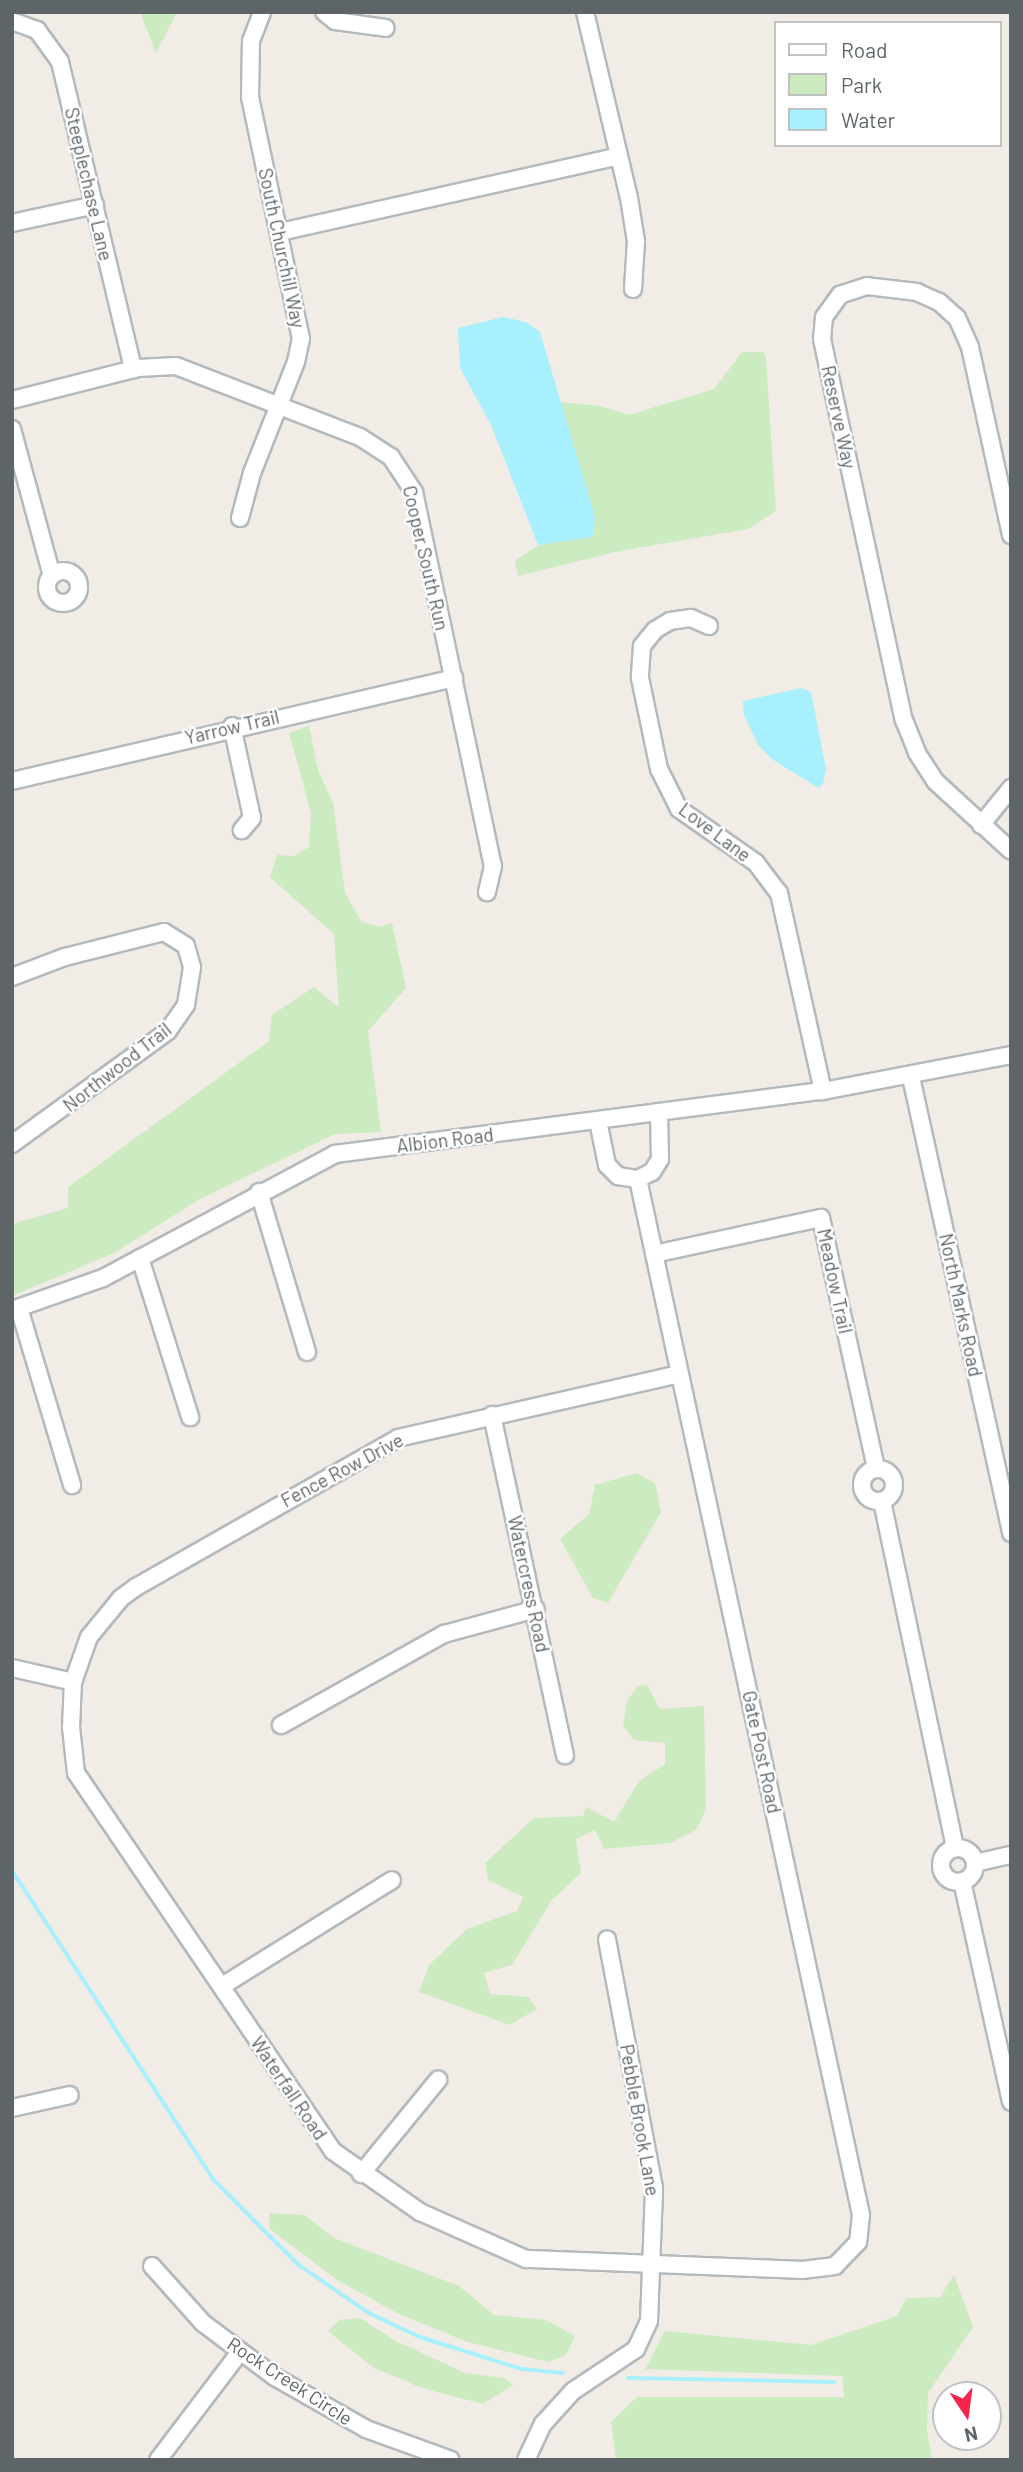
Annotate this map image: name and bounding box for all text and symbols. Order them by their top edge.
legend [774,21,1002,147]
text: Road [841,37,887,62]
text: Park [841,72,882,97]
street label: Steeplechase Lane [60,105,118,263]
text: Water [841,107,895,132]
street label: South Churchill Way [254,166,310,330]
street label: Reserve Way [817,363,861,471]
street label: Cooper South Run [398,483,454,633]
street label: Yarrow Trail [182,705,282,749]
street label: Love Lane [675,798,755,866]
street label: Northwood Trail [58,1018,176,1116]
street label: Albion Road [395,1123,495,1157]
street label: Meadow Trail [813,1226,857,1336]
street label: North Marks Road [935,1231,987,1379]
street label: Fence Row Drive [277,1428,407,1512]
street label: Watercress Road [503,1513,555,1655]
street label: Gate Post Road [738,1689,786,1815]
street label: Waterfall Road [246,2032,332,2144]
street label: Pebble Brook Lane [615,2042,665,2198]
street label: Rock Creek Circle [223,2332,357,2430]
north arrow [932,2381,1002,2451]
text: N [963,2422,980,2448]

